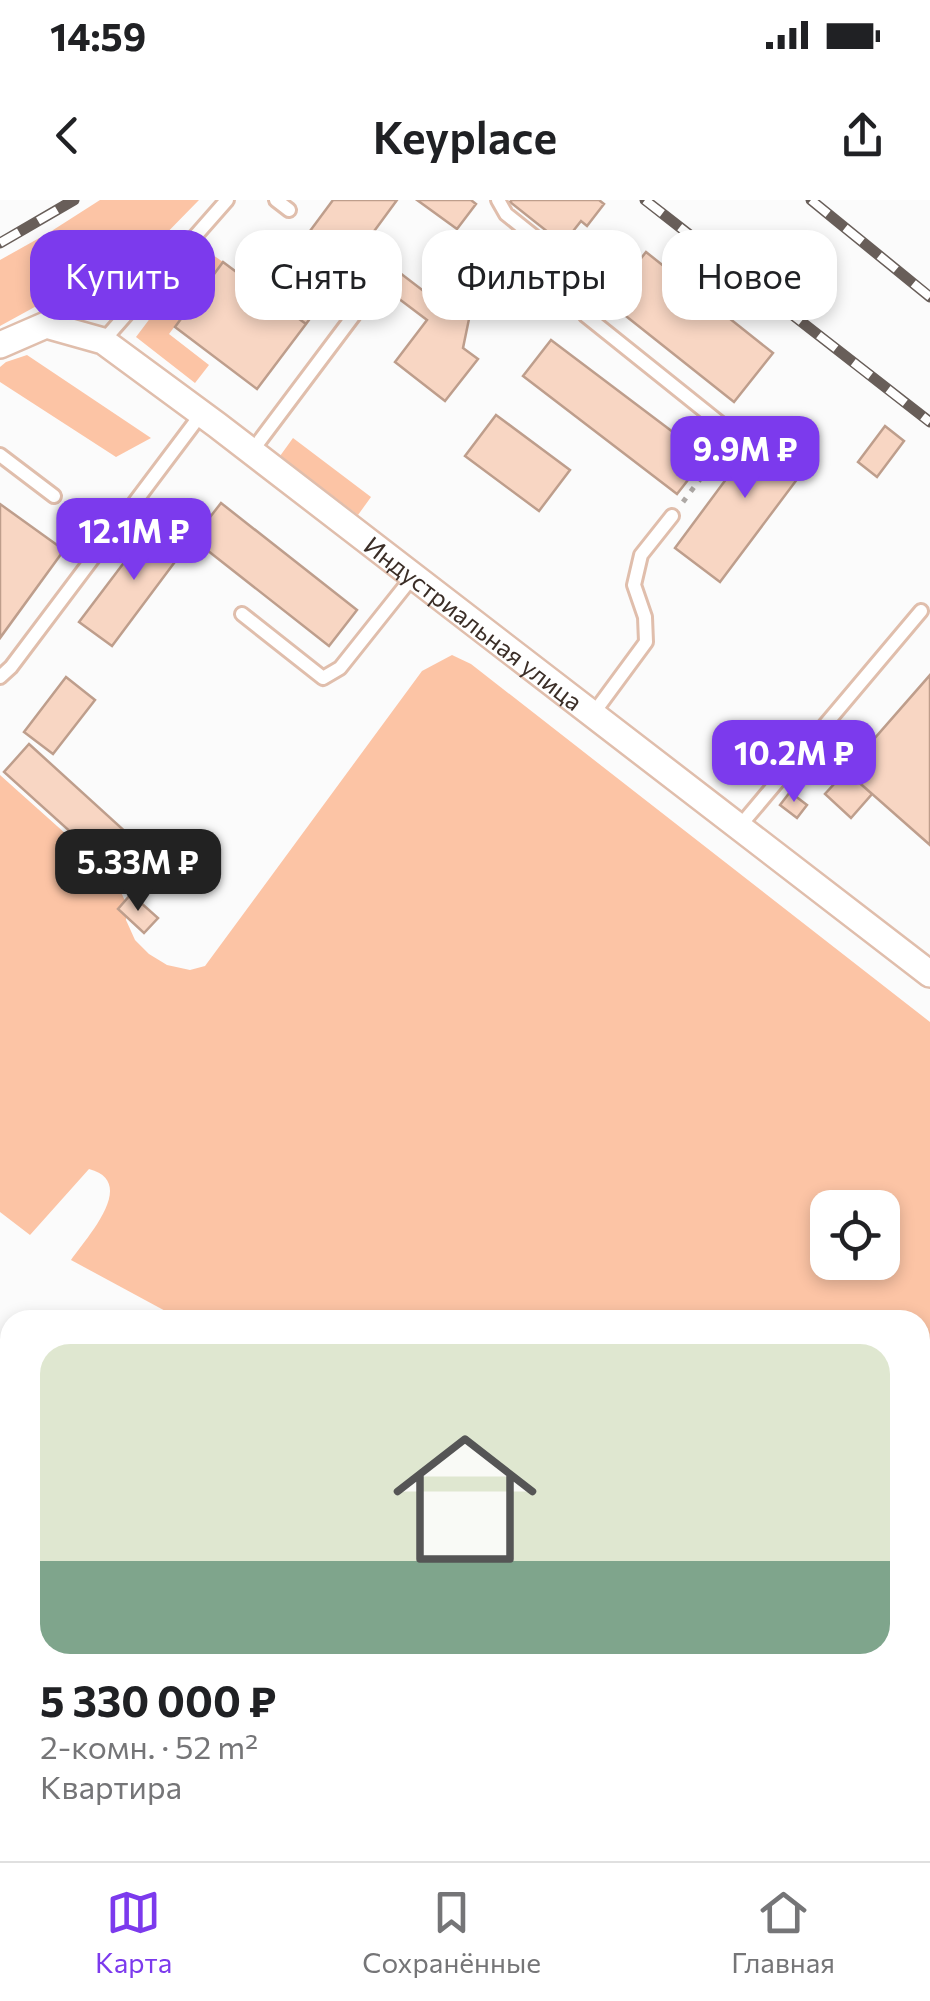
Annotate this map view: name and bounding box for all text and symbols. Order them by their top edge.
text: 14:59 [50,12,146,59]
icon: back [40,108,95,163]
text: Keyplace [373,108,557,163]
icon: share [835,108,890,163]
chip: Купить [30,230,215,320]
chip: Снять [235,230,402,320]
chip: Фильтры [422,230,642,320]
chip: Новое [662,230,837,320]
pin: 9.9M ₽ [664,416,826,501]
text: 9.9M ₽ [692,428,798,468]
pin: 12.1M ₽ [42,498,226,583]
text: 12.1M ₽ [78,510,190,550]
street label: Индустриальная улица [359,529,589,716]
pin: 10.2M ₽ [702,720,886,805]
text: 10.2M ₽ [734,732,854,772]
pin: 5.33M ₽ [46,829,230,914]
text: 5.33M ₽ [77,841,199,881]
map controls [810,1190,900,1280]
button: locate [810,1190,900,1280]
icon: home [375,1409,555,1589]
text: 5 330 000 ₽ [40,1674,277,1726]
text: 2-комн. · 52 m² [40,1726,258,1766]
text: Квартира [40,1766,182,1806]
tab: Карта [95,1885,172,1979]
tab: Сохранённые [362,1885,541,1979]
tab: Главная [731,1885,835,1979]

